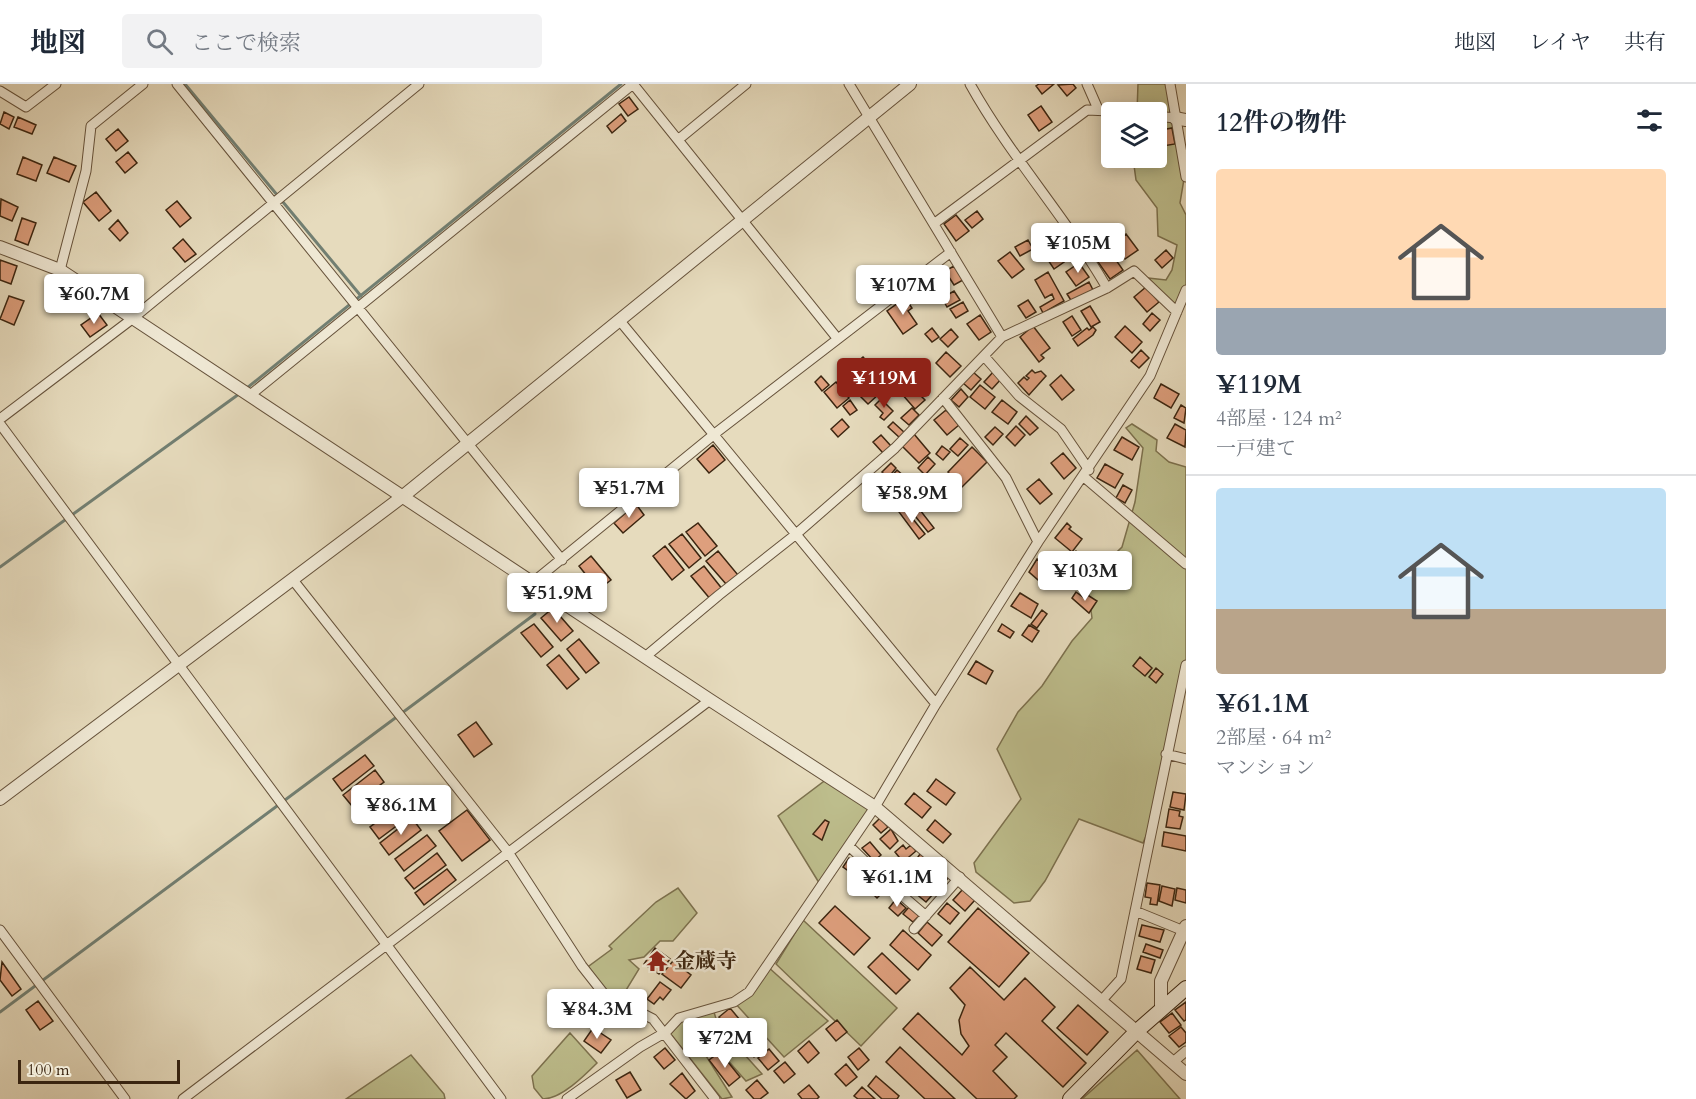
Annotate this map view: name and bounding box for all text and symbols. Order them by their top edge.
search box [122,14,542,68]
text: 地図 [30,24,86,62]
icon: search [143,25,176,58]
text: ここで検索 [191,28,301,58]
text: 地図 [1454,28,1496,57]
text: レイヤ [1529,28,1591,57]
text: 共有 [1624,28,1666,57]
map controls [1101,102,1167,168]
button: layers [1101,102,1167,168]
icon: filters [1633,104,1666,137]
text: 12件の物件 [1216,105,1347,140]
icon: home [1387,208,1495,316]
pin: ¥105M [1036,223,1120,274]
text: ¥105M [1045,229,1111,256]
pin: ¥107M [861,265,945,316]
text: ¥107M [870,271,936,298]
pin: ¥60.7M [45,274,143,325]
text: ¥60.7M [58,280,130,307]
pin: ¥119M [842,358,926,409]
text: ¥119M [851,364,917,391]
text: ¥119M [1216,367,1302,402]
text: 4部屋 · 124 m² [1216,405,1342,432]
text: 一戸建て [1216,435,1296,462]
pin: ¥51.7M [580,468,678,519]
pin: ¥58.9M [863,473,961,524]
text: ¥51.7M [593,474,665,501]
text: ¥58.9M [876,479,948,506]
icon: home [1387,527,1495,635]
pin: ¥103M [1043,551,1127,602]
text: ¥103M [1052,557,1118,584]
pin: ¥51.9M [508,573,606,624]
text: ¥51.9M [521,579,593,606]
text: ¥61.1M [1216,686,1309,721]
text: 2部屋 · 64 m² [1216,724,1332,751]
text: マンション [1216,754,1315,781]
pin: ¥86.1M [352,785,450,836]
text: ¥86.1M [365,791,437,818]
pin: ¥61.1M [848,857,946,908]
text: ¥61.1M [861,863,933,890]
place label: 金蔵寺 [674,947,737,976]
temple icon: 金蔵寺 [645,949,669,973]
pin: ¥84.3M [548,989,646,1040]
text: ¥84.3M [561,995,633,1022]
pin: ¥72M [689,1018,761,1069]
text: ¥72M [697,1024,753,1051]
scale bar [18,1057,180,1084]
text: 100 m [27,1059,69,1081]

